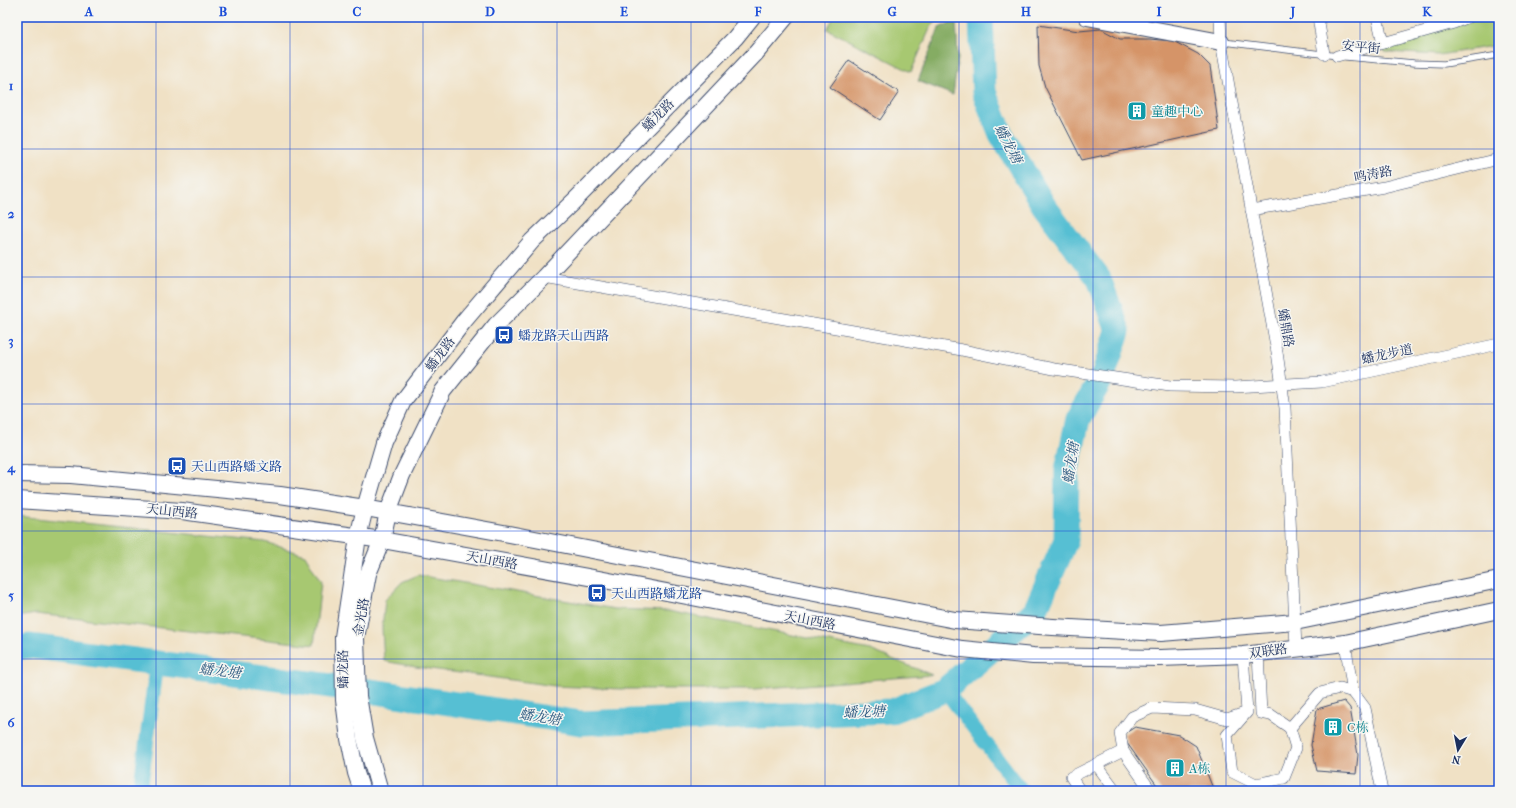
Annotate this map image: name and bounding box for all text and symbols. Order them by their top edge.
text: A [84,4,94,19]
text: B [219,4,228,19]
text: C [353,4,362,19]
text: D [485,4,495,19]
text: E [620,4,628,19]
text: F [754,4,762,19]
text: G [887,4,897,19]
text: H [1021,4,1032,19]
text: I [1156,4,1162,19]
text: J [1289,4,1296,20]
text: K [1422,4,1433,19]
street label: 安平街 [1341,38,1381,56]
text: 1 [9,78,14,93]
street label: 蟠龙路 [639,96,677,134]
building icon: 童趣中心 [1126,100,1148,122]
place label: 童趣中心 [1151,104,1203,119]
water label: 蟠龙塘 [991,121,1026,168]
street label: 鸣涛路 [1352,163,1394,185]
text: 2 [8,206,15,221]
street label: 蟠鼎路 [1275,307,1297,349]
bus stop icon: 蟠龙路天山西路 [493,324,515,346]
place label: 蟠龙路天山西路 [518,328,609,343]
text: 3 [8,333,14,349]
street label: 蟠龙路 [422,334,458,374]
street label: 蟠龙步道 [1360,341,1414,367]
water label: 蟠龙塘 [1060,439,1083,485]
bus stop icon: 天山西路蟠文路 [166,455,188,477]
place label: 天山西路蟠文路 [191,459,282,474]
text: 4 [6,460,16,476]
street label: 天山西路 [145,501,199,521]
street label: 天山西路 [465,548,519,572]
bus stop icon: 天山西路蟠龙路 [586,582,608,604]
place label: 天山西路蟠龙路 [611,586,702,601]
text: 5 [8,588,14,603]
street label: 金光路 [350,596,372,638]
street label: 天山西路 [783,608,837,632]
street label: 双联路 [1248,641,1288,661]
street label: 蟠龙路 [335,649,351,689]
water label: 蟠龙塘 [198,660,244,682]
water label: 蟠龙塘 [843,703,887,721]
water label: 蟠龙塘 [518,705,564,729]
text: 6 [7,715,15,730]
building icon: C栋 [1322,716,1344,738]
place label: C栋 [1347,720,1369,735]
north arrow [1438,730,1478,770]
text: N [1450,752,1462,766]
building icon: A栋 [1164,757,1186,779]
place label: A栋 [1188,761,1210,776]

